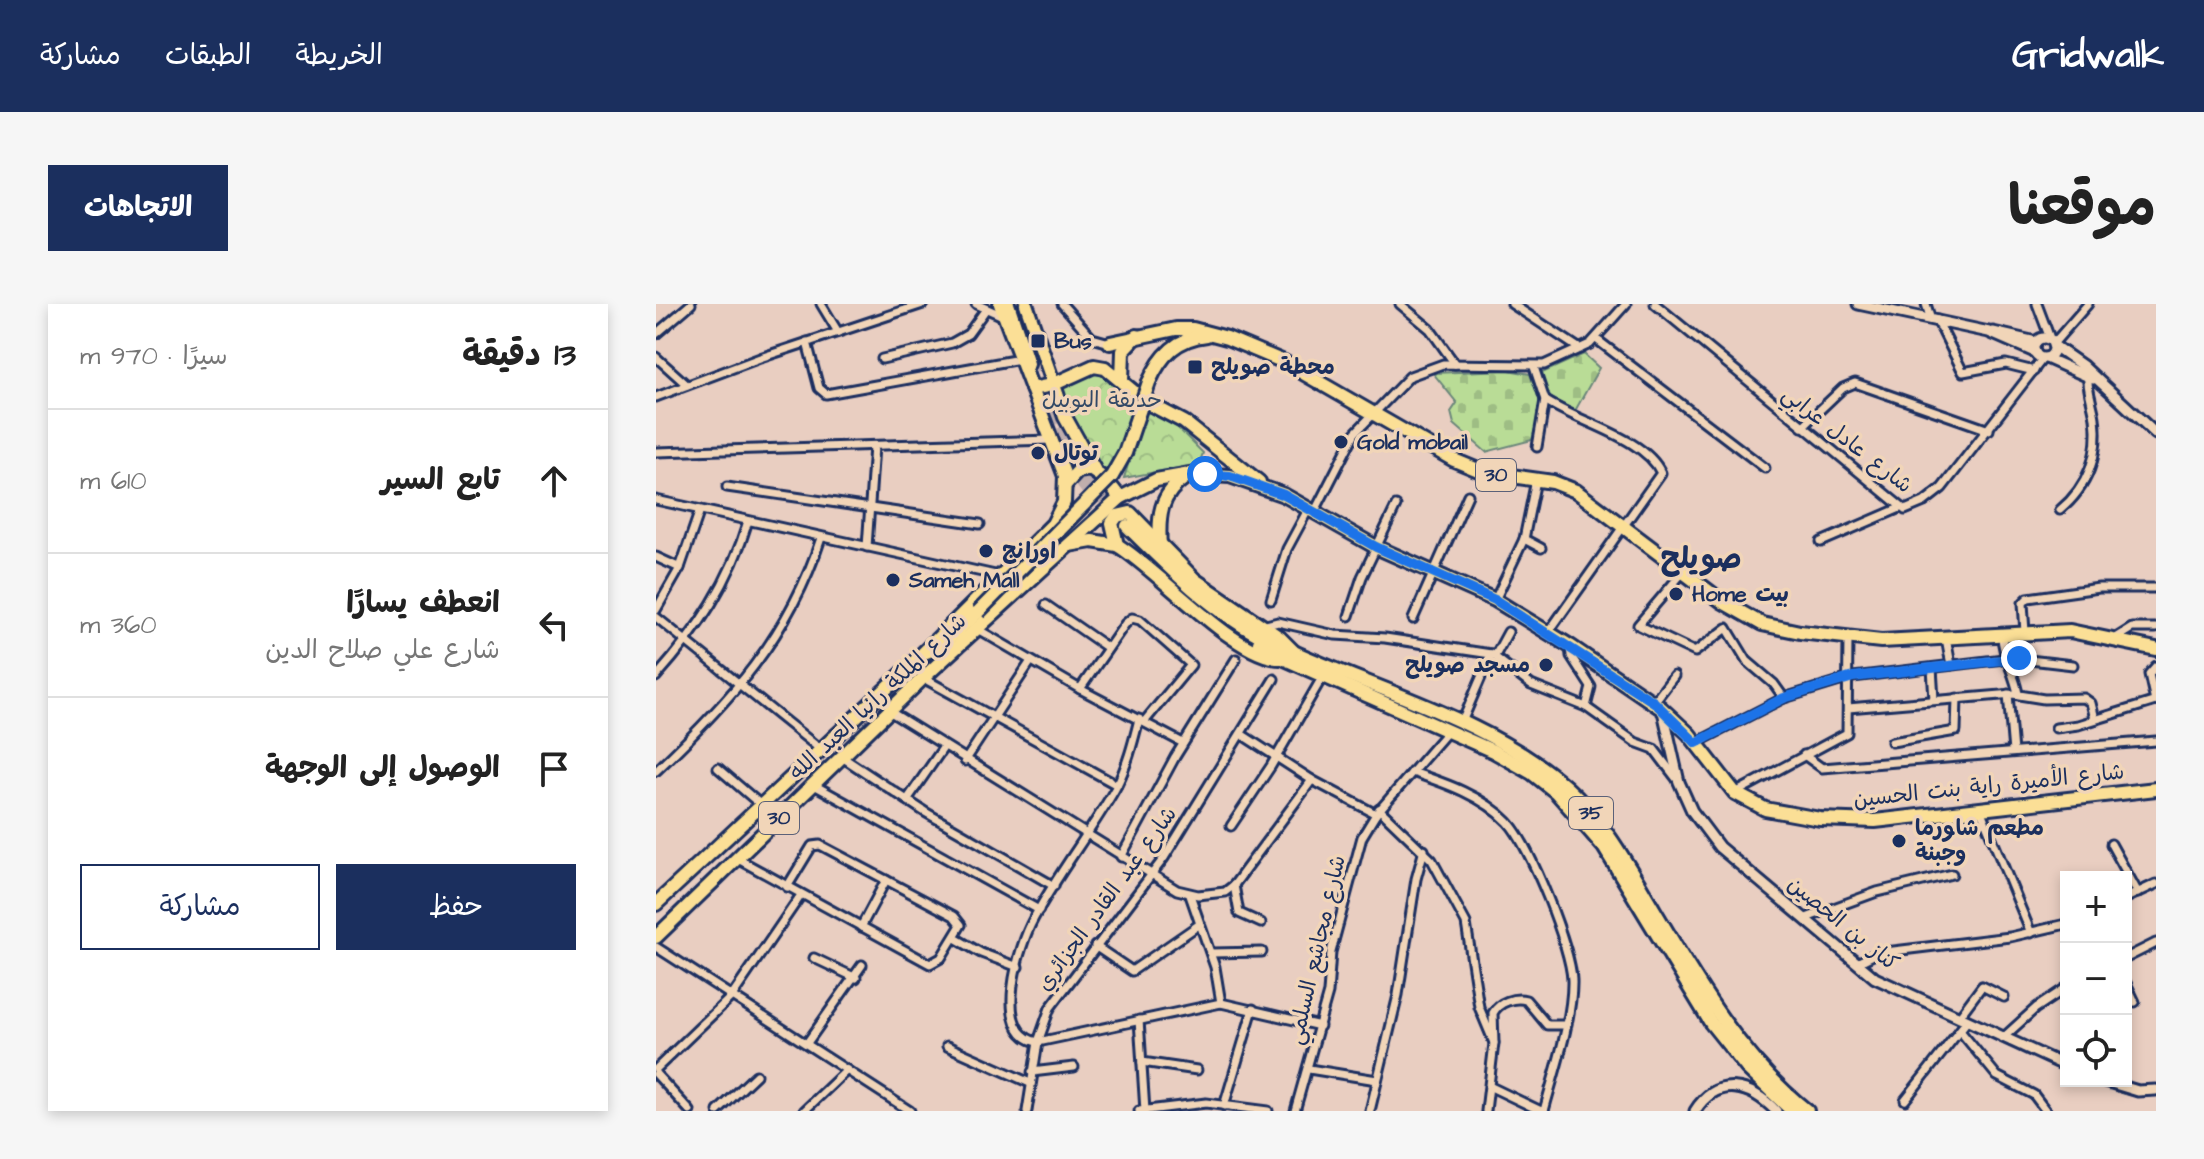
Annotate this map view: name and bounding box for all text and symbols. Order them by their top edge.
text: Gridwalk [2012,30,2164,82]
text: مشاركة [40,36,121,75]
text: الطبقات [165,36,251,75]
text: الخريطة [295,36,383,75]
button: الاتجاهات [48,165,228,251]
text: موقعنا [2008,169,2156,247]
place label: Bus [1054,326,1092,357]
text: 13 دقيقة [462,331,576,379]
marker: Bus [1029,332,1047,350]
text: سيرًا · 970 m [80,338,228,374]
place label: محطة صويلح [1211,352,1335,383]
marker: محطة صويلح [1186,358,1204,376]
street label: شارع عادل عرابي [1773,379,1919,503]
park label: حديقة اليوبيل [1042,385,1162,416]
place label: Gold mobail [1357,427,1469,458]
marker: Gold mobail [1332,433,1350,451]
place label: توتال [1054,438,1098,469]
marker: توتال [1029,444,1047,462]
route start [1187,456,1223,492]
text: تابع السير [381,459,500,501]
icon: ahead [532,459,576,503]
road number: 30 [1476,459,1516,491]
text: 610 m [80,463,147,499]
place label: اورانج [1002,536,1056,567]
district label: صويلح [1660,538,1742,580]
marker: اورانج [977,542,995,560]
place label: Sameh Mall [908,565,1020,596]
marker: Sameh Mall [884,571,902,589]
place label: Home بيت [1692,579,1789,610]
text: انعطف يسارًا [346,582,500,624]
marker: Home بيت [1667,585,1685,603]
icon: left [532,603,576,647]
street label: شارع الملكة رانيا العبد الله [782,606,974,788]
text: 360 m [80,607,157,643]
text: شارع علي صلاح الدين [265,632,500,668]
route end [2001,640,2037,676]
place label: مسجد صويلح [1405,650,1530,681]
marker: مسجد صويلح [1537,656,1555,674]
text: الوصول إلى الوجهة [265,747,500,789]
icon: arrive [532,747,576,791]
street label: شارع الأميرة راية بنت الحسين [1852,755,2126,816]
road number: 35 [1569,797,1613,829]
street label: شارع عبد القادر الجزائري [1029,800,1185,998]
road number: 30 [759,802,799,834]
place label: مطعم شاورما وجبنة [1915,813,2044,869]
marker: مطعم شاورما وجبنة [1890,832,1908,850]
street label: شارع مجاشع السلمي [1280,852,1357,1049]
button: مشاركة [80,864,320,950]
button: حفظ [336,864,576,950]
street label: كناز بن الحصين [1781,869,1905,979]
map controls [2060,871,2132,1087]
button: + [2060,871,2132,943]
button: − [2060,943,2132,1015]
button: locate [2060,1015,2132,1087]

